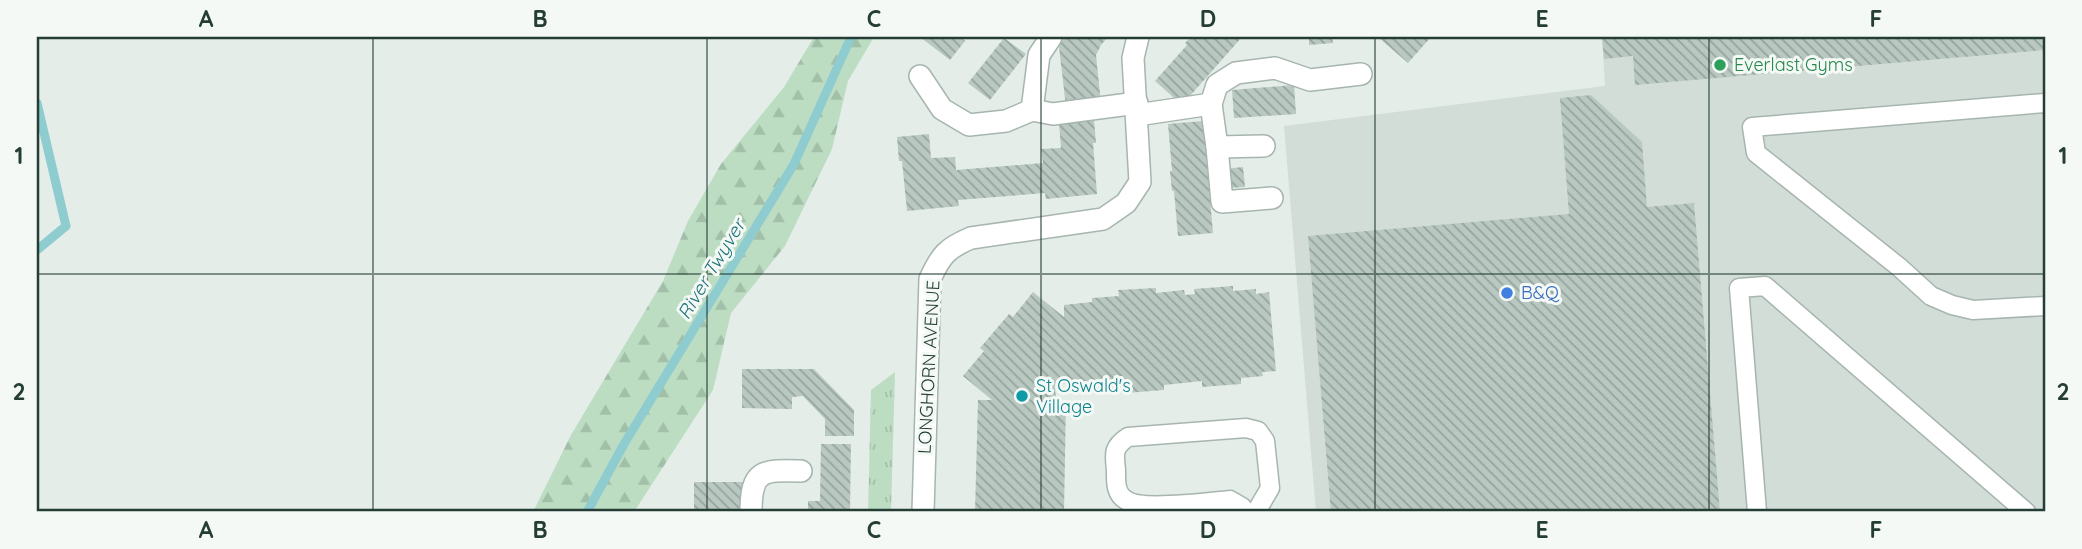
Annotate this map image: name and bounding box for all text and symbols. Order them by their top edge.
text: A [199,4,214,33]
text: B [532,4,548,33]
text: C [867,4,881,33]
text: D [1200,4,1216,33]
text: E [1535,4,1549,33]
text: F [1870,4,1882,33]
place label: Everlast Gyms [1734,53,1853,76]
marker: Everlast Gyms [1712,57,1728,73]
text: 1 [15,141,23,170]
text: 1 [2059,141,2067,170]
water label: River Twyver [672,212,752,323]
street label: LONGHORN AVENUE [912,279,945,454]
place label: B&Q [1521,281,1560,304]
marker: B&Q [1499,285,1515,301]
place label: St Oswald's Village [1036,374,1131,418]
text: 2 [12,377,26,406]
text: 2 [2056,377,2070,406]
marker: St Oswald's Village [1014,388,1030,404]
text: A [199,515,214,544]
text: B [532,515,548,544]
text: C [867,515,881,544]
text: D [1200,515,1216,544]
text: E [1535,515,1549,544]
text: F [1870,515,1882,544]

